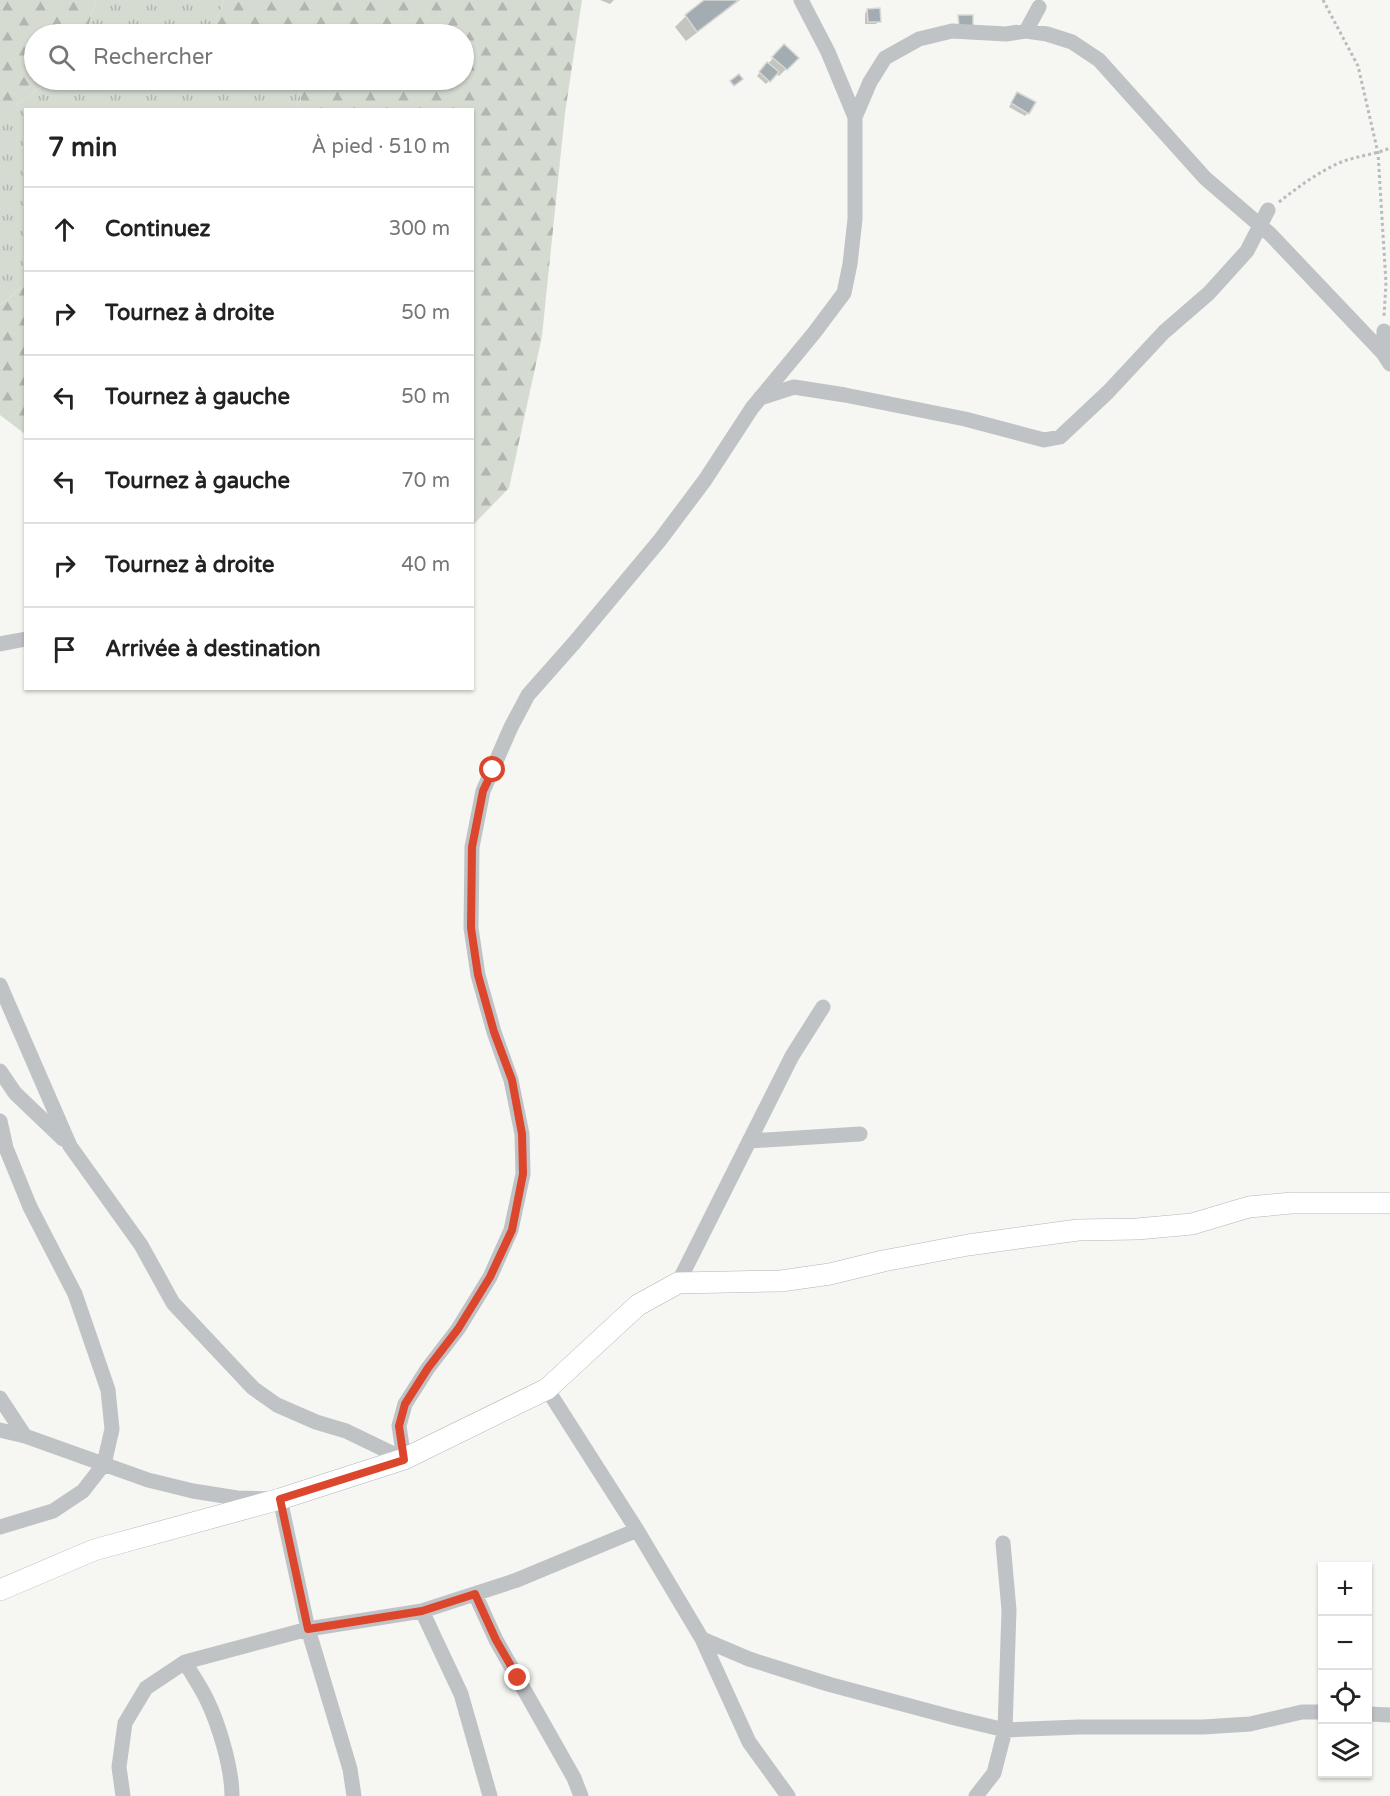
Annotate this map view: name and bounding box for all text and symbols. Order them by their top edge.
search box [24,24,474,90]
icon: search [45,41,78,74]
text: Rechercher [93,44,213,70]
text: 7 min [48,132,117,163]
text: À pied · 510 m [312,135,450,159]
icon: ahead [48,213,81,246]
text: Continuez [105,216,210,242]
text: 300 m [389,217,450,241]
icon: right [48,297,81,330]
text: Tournez à droite [105,300,274,326]
text: 50 m [401,301,450,325]
icon: left [48,381,81,414]
text: Tournez à gauche [105,384,290,410]
text: 50 m [401,385,450,409]
icon: left [48,465,81,498]
text: Tournez à gauche [105,468,290,494]
text: 70 m [401,469,450,493]
icon: right [48,549,81,582]
text: Tournez à droite [105,552,274,578]
text: 40 m [401,553,450,577]
icon: arrive [48,633,81,666]
text: Arrivée à destination [105,636,321,662]
route start [479,756,505,782]
map controls [1318,1562,1372,1778]
button: + [1318,1562,1372,1616]
button: − [1318,1616,1372,1670]
route end [504,1664,530,1690]
button: locate [1318,1670,1372,1724]
button: layers [1318,1724,1372,1778]

